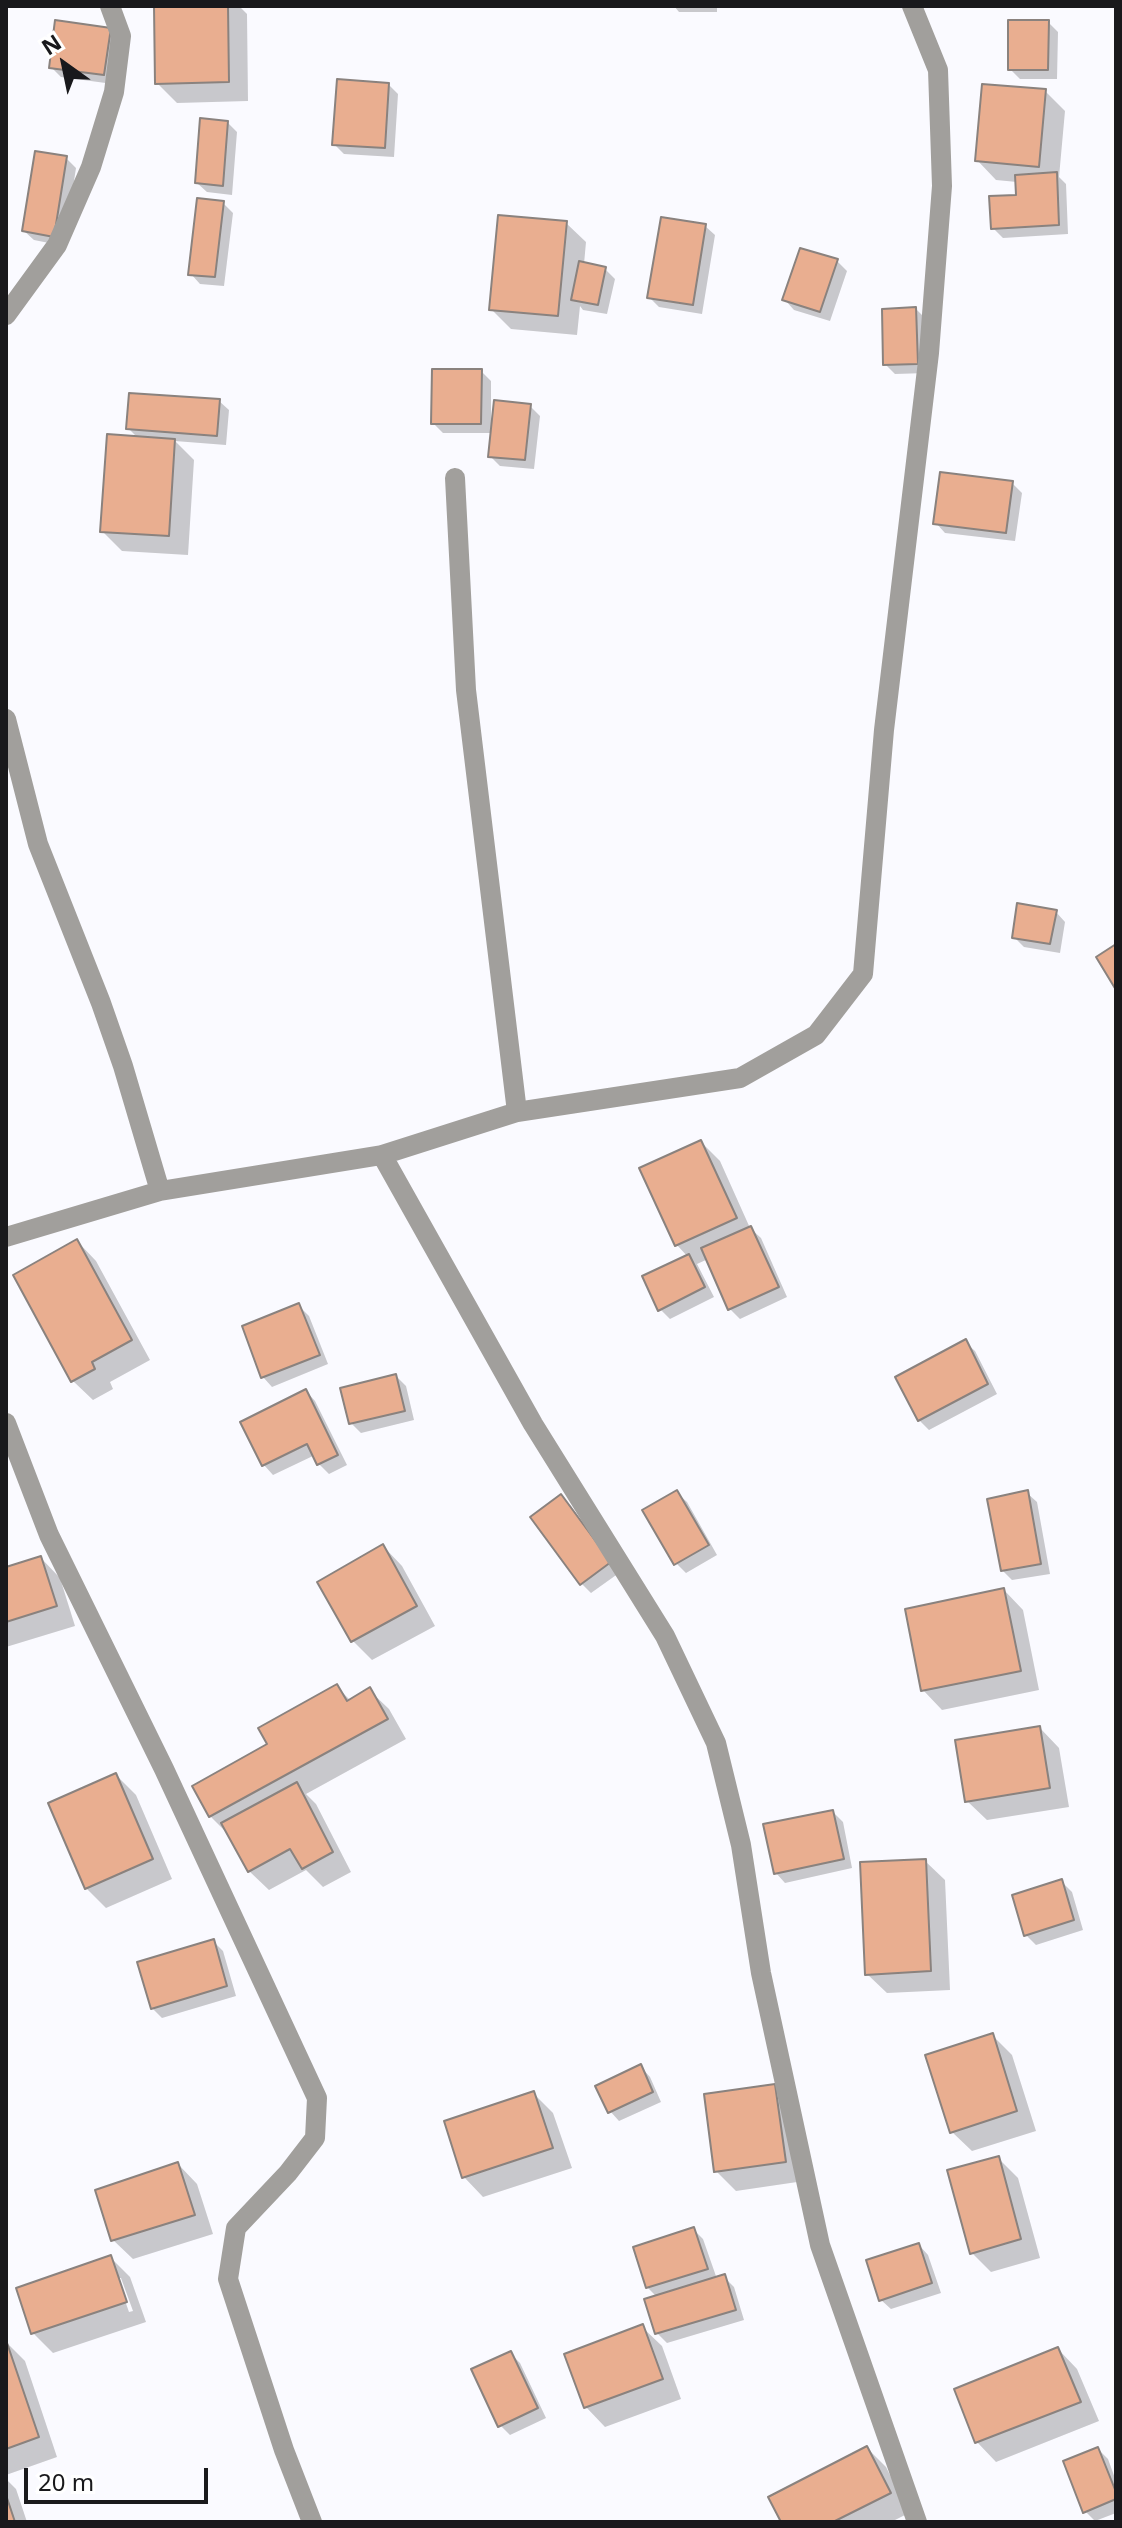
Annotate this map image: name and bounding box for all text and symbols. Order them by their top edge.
north arrow [24,24,104,104]
text: N [35,26,67,61]
scale bar [28,2452,212,2502]
text: 20 m [38,2465,94,2498]

